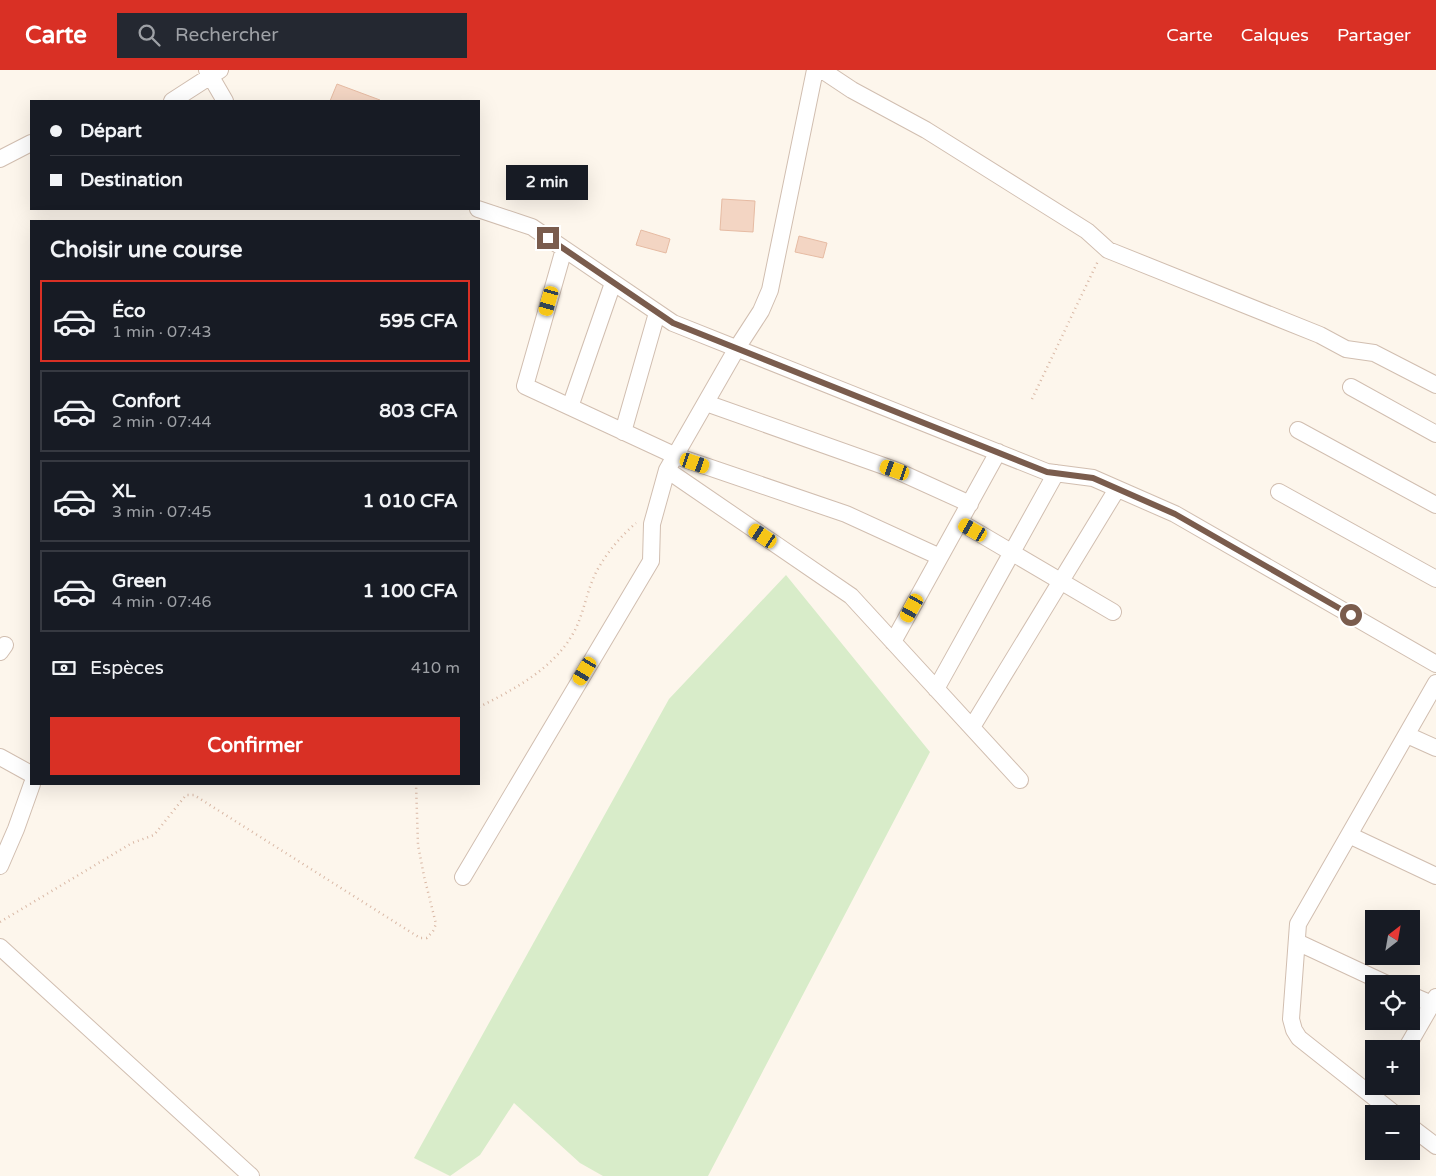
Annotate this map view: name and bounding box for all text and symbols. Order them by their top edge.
search box [117,13,467,58]
text: Carte [25,21,87,50]
icon: search [135,21,163,49]
text: Rechercher [175,24,278,46]
text: Carte [1166,24,1213,46]
text: Calques [1241,24,1309,46]
text: Partager [1337,24,1411,46]
text: Départ [80,120,142,142]
callout: 2 min [507,166,589,200]
text: Destination [80,169,183,191]
text: 2 min [526,172,568,192]
route end [537,227,559,249]
text: Choisir une course [50,237,243,263]
car [537,285,560,317]
icon: car [52,299,97,344]
text: Éco [112,300,145,322]
text: 595 CFA [379,310,458,332]
text: 1 min · 07:43 [112,322,211,342]
icon: car [52,389,97,434]
text: Confort [112,390,181,412]
text: 803 CFA [379,400,458,422]
text: 2 min · 07:44 [112,412,211,432]
car [678,451,711,475]
car [878,458,911,482]
icon: car [52,479,97,524]
text: XL [112,480,136,502]
text: 1 010 CFA [362,490,458,512]
text: 3 min · 07:45 [112,502,211,522]
car [956,516,989,544]
car [746,521,779,551]
icon: car [52,569,97,614]
text: Green [112,570,166,592]
text: 1 100 CFA [362,580,458,602]
car [898,591,925,625]
text: 4 min · 07:46 [112,592,211,612]
route start [1340,604,1362,626]
icon: cash [50,654,78,682]
car [570,654,599,688]
text: Espèces [90,657,164,679]
text: 410 m [411,658,460,678]
button: Confirmer [50,717,460,775]
north arrow [1365,910,1420,965]
map controls [1365,910,1420,1160]
button: locate [1365,975,1420,1030]
button: + [1365,1040,1420,1095]
button: − [1365,1105,1420,1160]

